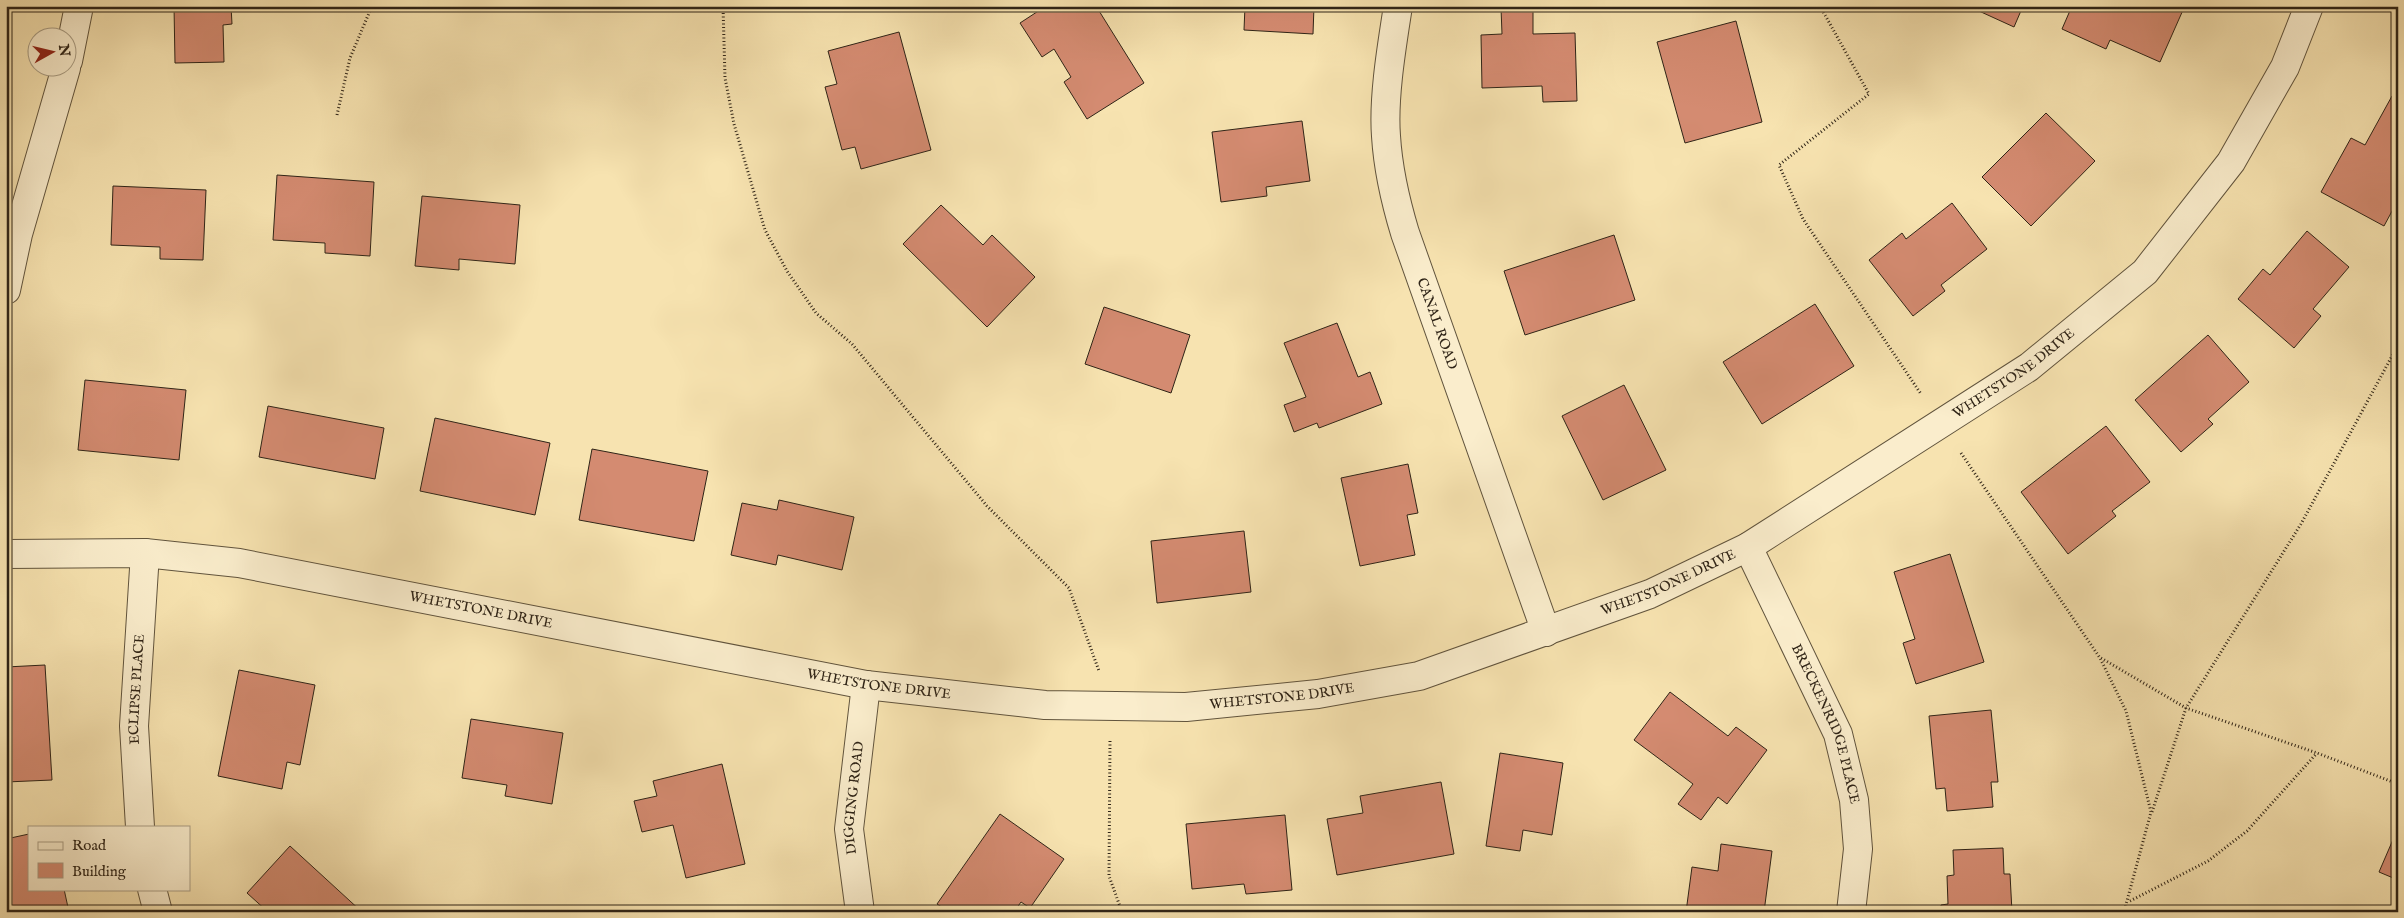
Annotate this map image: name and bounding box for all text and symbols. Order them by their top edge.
north arrow [28,28,78,78]
text: N [54,42,74,58]
street label: CANAL ROAD [1413,275,1462,372]
street label: WHETSTONE DRIVE [1949,324,2079,423]
street label: WHETSTONE DRIVE [1598,545,1739,620]
street label: WHETSTONE DRIVE [408,587,554,633]
street label: ECLIPSE PLACE [125,633,149,745]
street label: BRECKENRIDGE PLACE [1787,641,1864,806]
street label: WHETSTONE DRIVE [805,665,952,703]
street label: WHETSTONE DRIVE [1209,679,1356,714]
street label: DIGGING ROAD [840,740,868,856]
legend [28,826,190,890]
text: Road [72,836,107,855]
text: Building [72,862,127,881]

